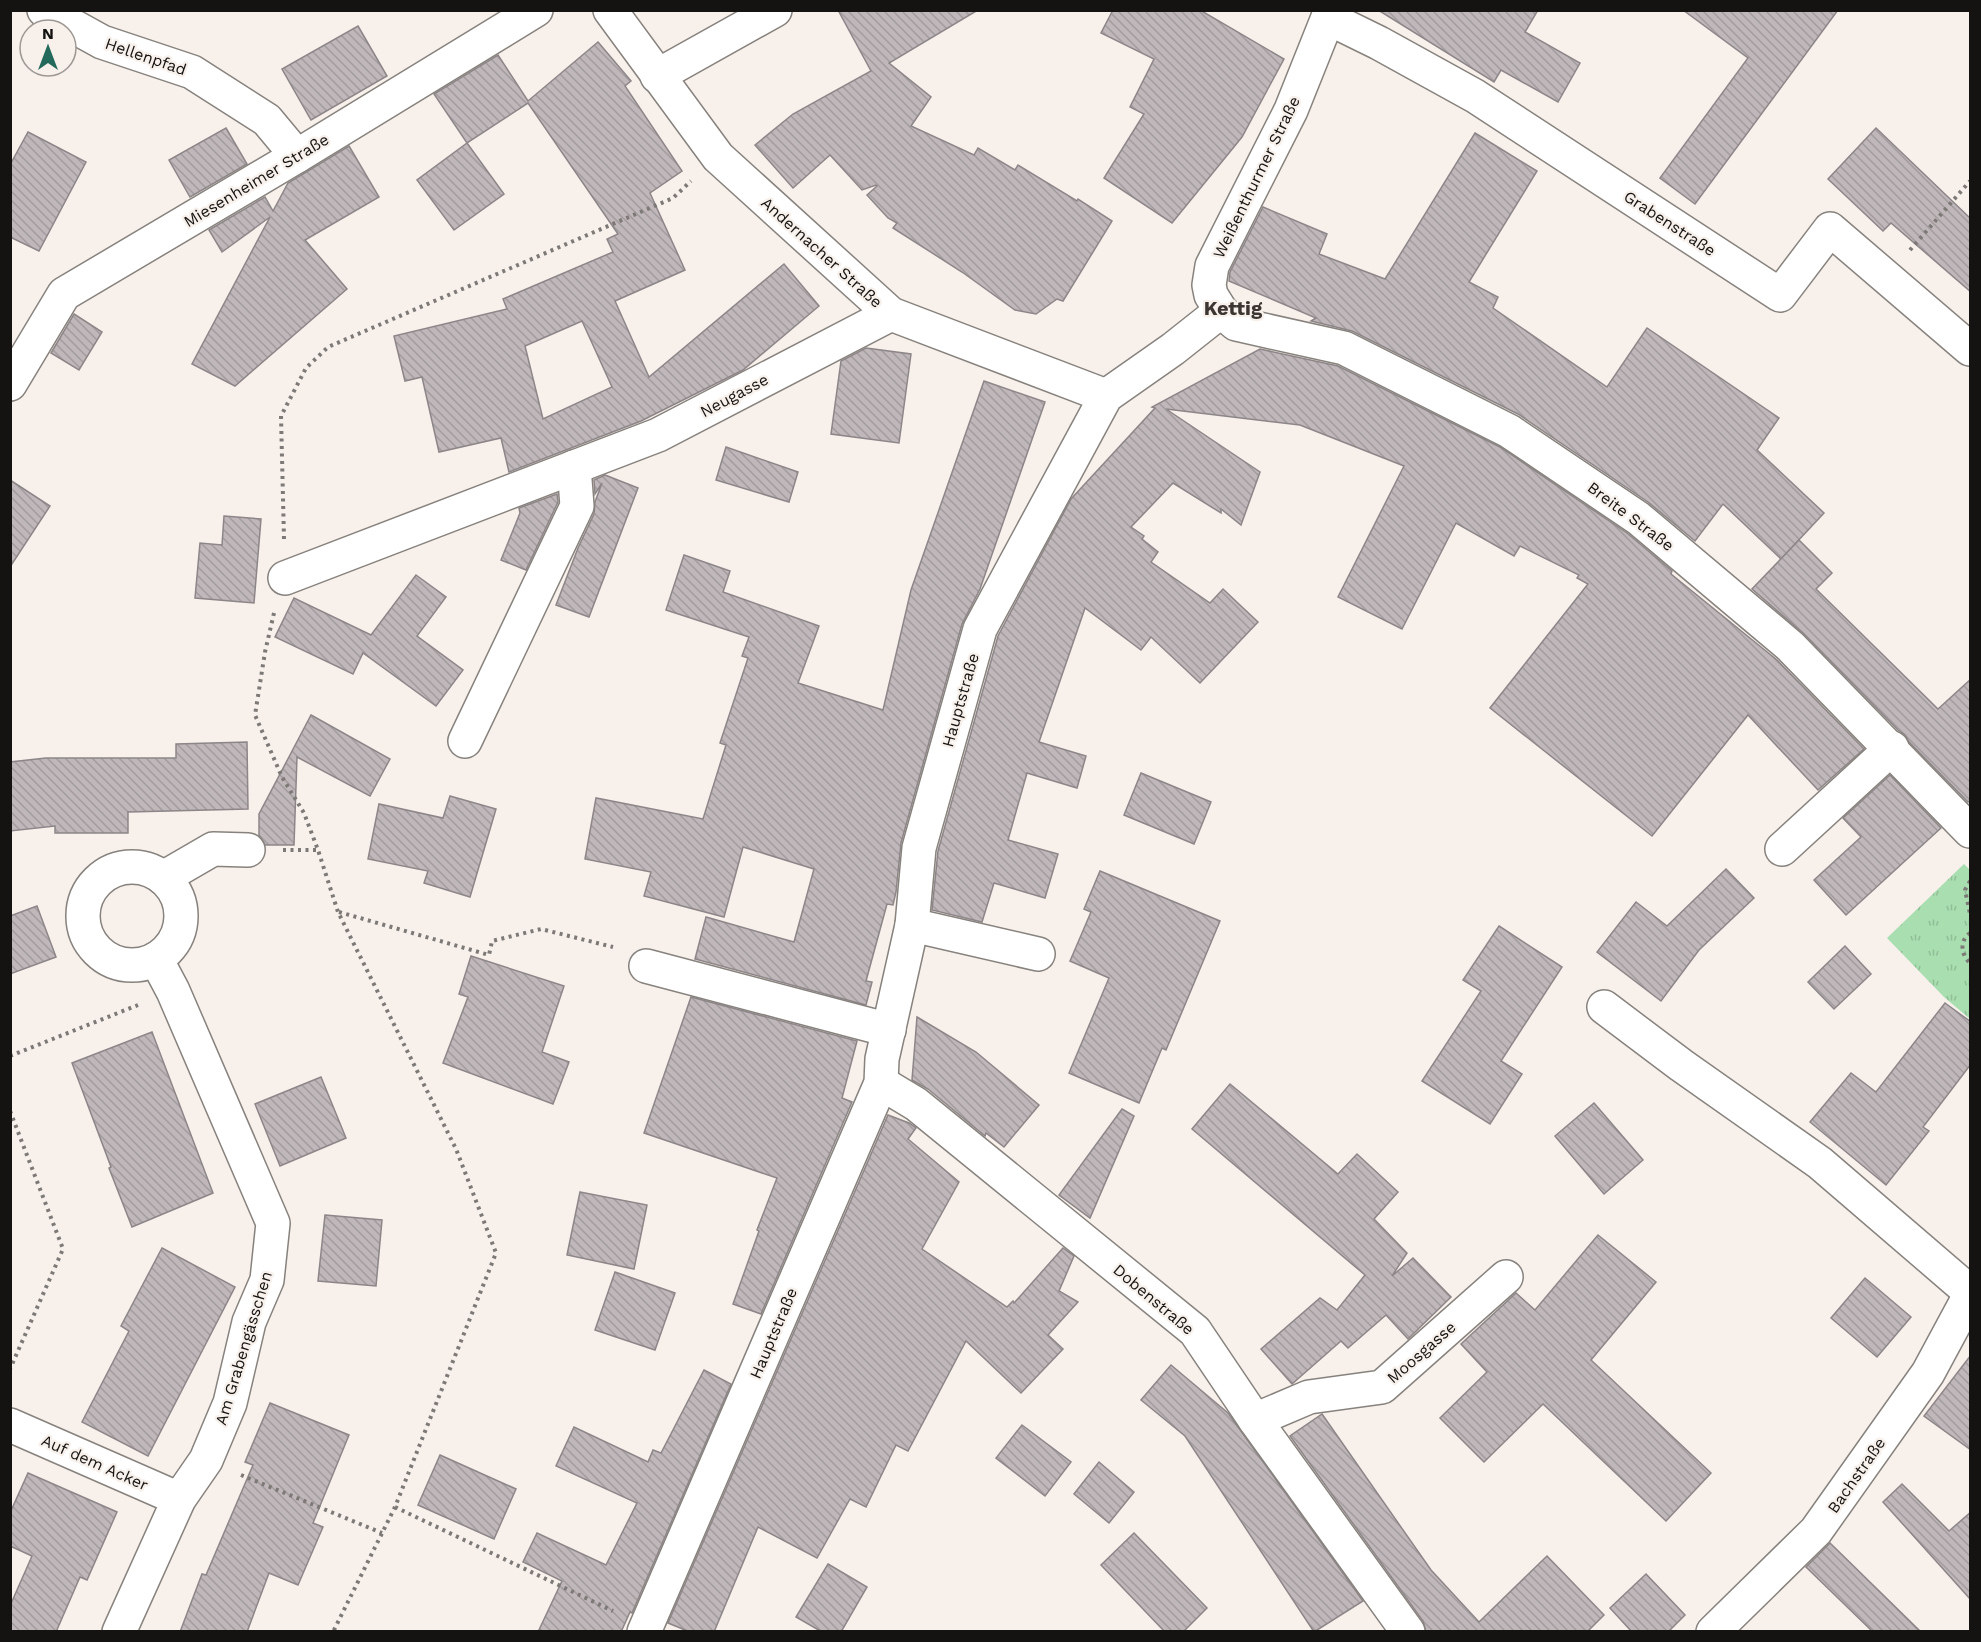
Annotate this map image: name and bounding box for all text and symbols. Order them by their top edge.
north arrow [18,18,78,78]
text: N [42,24,54,43]
street label: Hellenpfad [103,34,189,79]
street label: Weißenthurmer Straße [1209,93,1304,261]
street label: Miesenheimer Straße [180,130,332,231]
street label: Grabenstraße [1620,187,1719,260]
street label: Andernacher Straße [757,193,886,312]
district label: Kettig [1204,296,1263,320]
street label: Neugasse [697,370,772,421]
street label: Breite Straße [1584,478,1678,555]
street label: Hauptstraße [938,651,983,749]
street label: Dobenstraße [1109,1260,1198,1339]
street label: Am Grabengässchen [211,1269,276,1427]
street label: Hauptstraße [746,1285,801,1381]
street label: Moosgasse [1383,1317,1460,1387]
street label: Auf dem Acker [39,1430,151,1495]
street label: Bachstraße [1823,1434,1889,1517]

